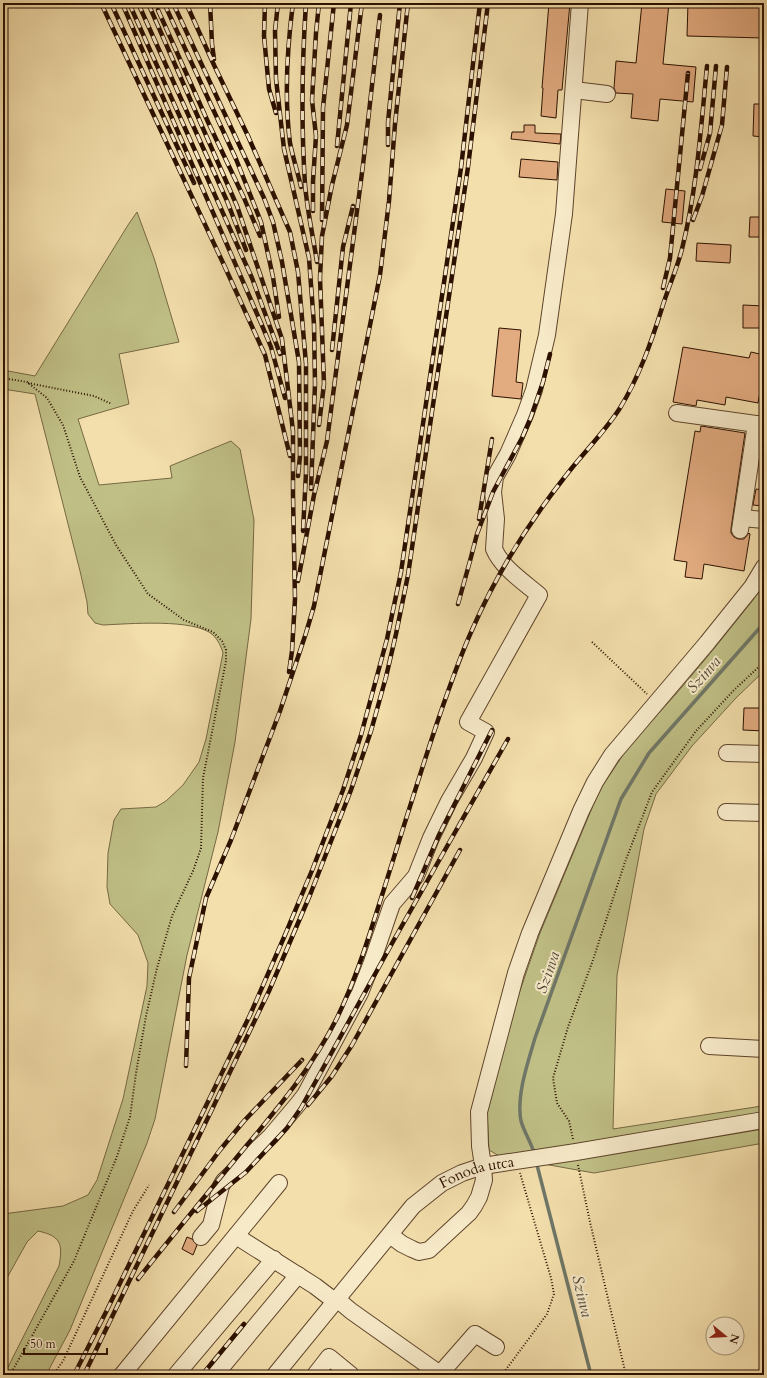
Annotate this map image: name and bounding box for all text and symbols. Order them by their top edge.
water label: Szinva [681,651,726,698]
water label: Szinva [531,949,565,996]
street label: Fonoda utca [436,1151,516,1193]
water label: Szinva [566,1273,598,1320]
north arrow [705,1316,745,1356]
scale bar [24,1330,107,1356]
text: N [725,1332,743,1346]
text: 50 m [30,1336,57,1352]

